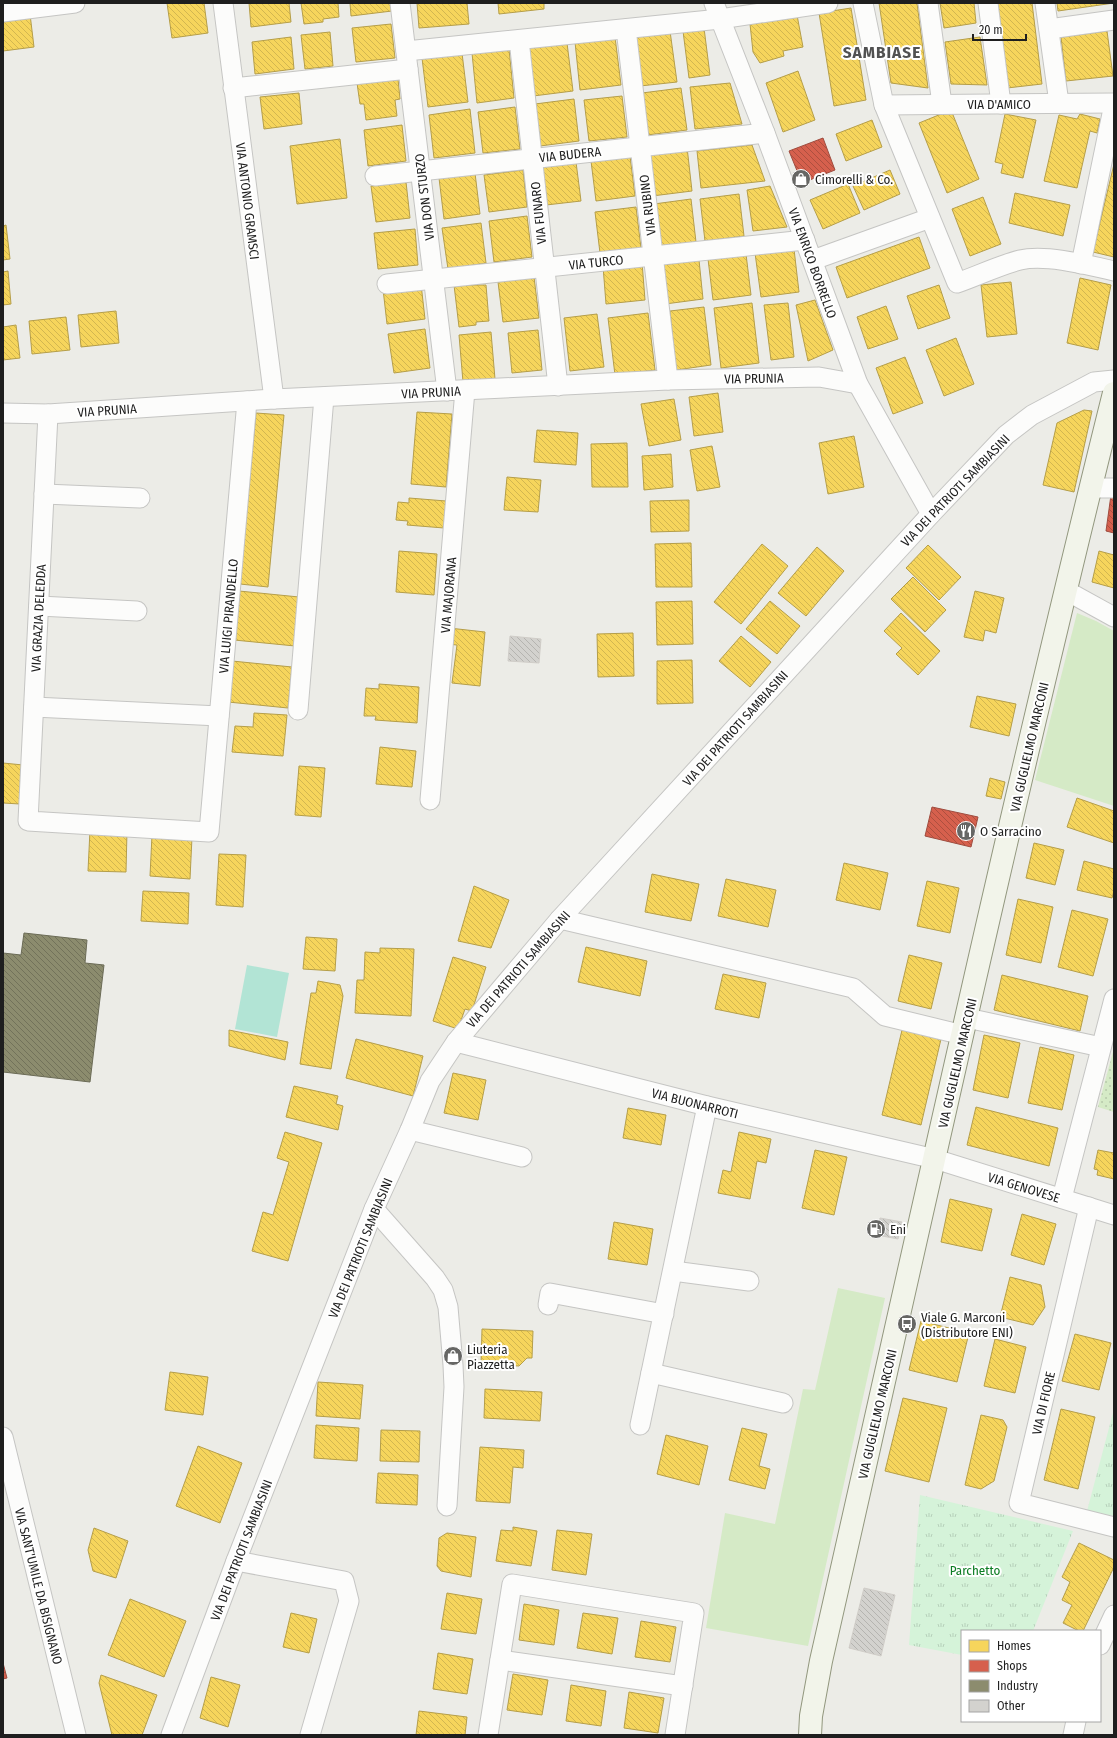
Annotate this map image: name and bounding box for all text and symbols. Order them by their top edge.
scale bar [973,16,1026,42]
text: 20 m [979,23,1003,37]
district label: SAMBIASE [843,42,921,63]
street label: VIA D'AMICO [967,97,1031,112]
street label: VIA ANTONIO GRAMSCI [233,142,262,260]
street label: VIA BUDERA [538,144,602,165]
street label: VIA DON STURZO [412,153,437,241]
shop icon: Cimorelli & Co. [790,168,812,190]
place label: Cimorelli & Co. [815,172,893,187]
street label: VIA RUBINO [636,174,659,236]
street label: VIA FUNARO [528,181,549,245]
street label: VIA ENRICO BORRELLO [786,206,840,321]
street label: VIA TURCO [568,252,624,273]
street label: VIA PRUNIA [724,370,784,387]
street label: VIA PRUNIA [401,383,461,402]
street label: VIA PRUNIA [77,401,137,420]
street label: VIA DEI PATRIOTI SAMBIASINI [898,431,1013,549]
street label: VIA MAJORANA [438,556,459,634]
street label: VIA LUIGI PIRANDELLO [216,558,241,674]
street label: VIA GRAZIA DELEDDA [28,564,49,672]
street label: VIA DEI PATRIOTI SAMBIASINI [680,668,791,789]
street label: VIA GUGLIELMO MARCONI [1007,681,1052,813]
restaurant icon: O Sarracino [955,820,977,842]
place label: O Sarracino [980,824,1042,839]
street label: VIA DEI PATRIOTI SAMBIASINI [464,908,573,1031]
street label: VIA GUGLIELMO MARCONI [935,997,980,1129]
street label: VIA BUONARROTI [650,1085,740,1121]
street label: VIA GENOVESE [986,1169,1062,1206]
street label: VIA DEI PATRIOTI SAMBIASINI [325,1176,395,1320]
fuel station icon: Eni [865,1218,887,1240]
place label: Eni [890,1222,906,1237]
place label: Viale G. Marconi (Distributore ENI) [921,1310,1013,1340]
bus stop icon: Viale G. Marconi (Distributore ENI) [896,1313,918,1335]
place label: Liuteria Piazzetta [467,1342,515,1372]
shop icon: Liuteria Piazzetta [442,1345,464,1367]
street label: VIA GUGLIELMO MARCONI [855,1348,900,1480]
street label: VIA DI FIORE [1029,1370,1058,1436]
street label: VIA DEI PATRIOTI SAMBIASINI [208,1478,275,1623]
street label: VIA SANT'UMILE DA BISIGNANO [12,1506,65,1666]
park label: Parchetto [950,1563,1000,1578]
legend [961,1630,1101,1722]
text: Homes [997,1639,1031,1653]
text: Shops [997,1659,1027,1673]
text: Industry [997,1679,1038,1693]
text: Other [997,1699,1026,1713]

